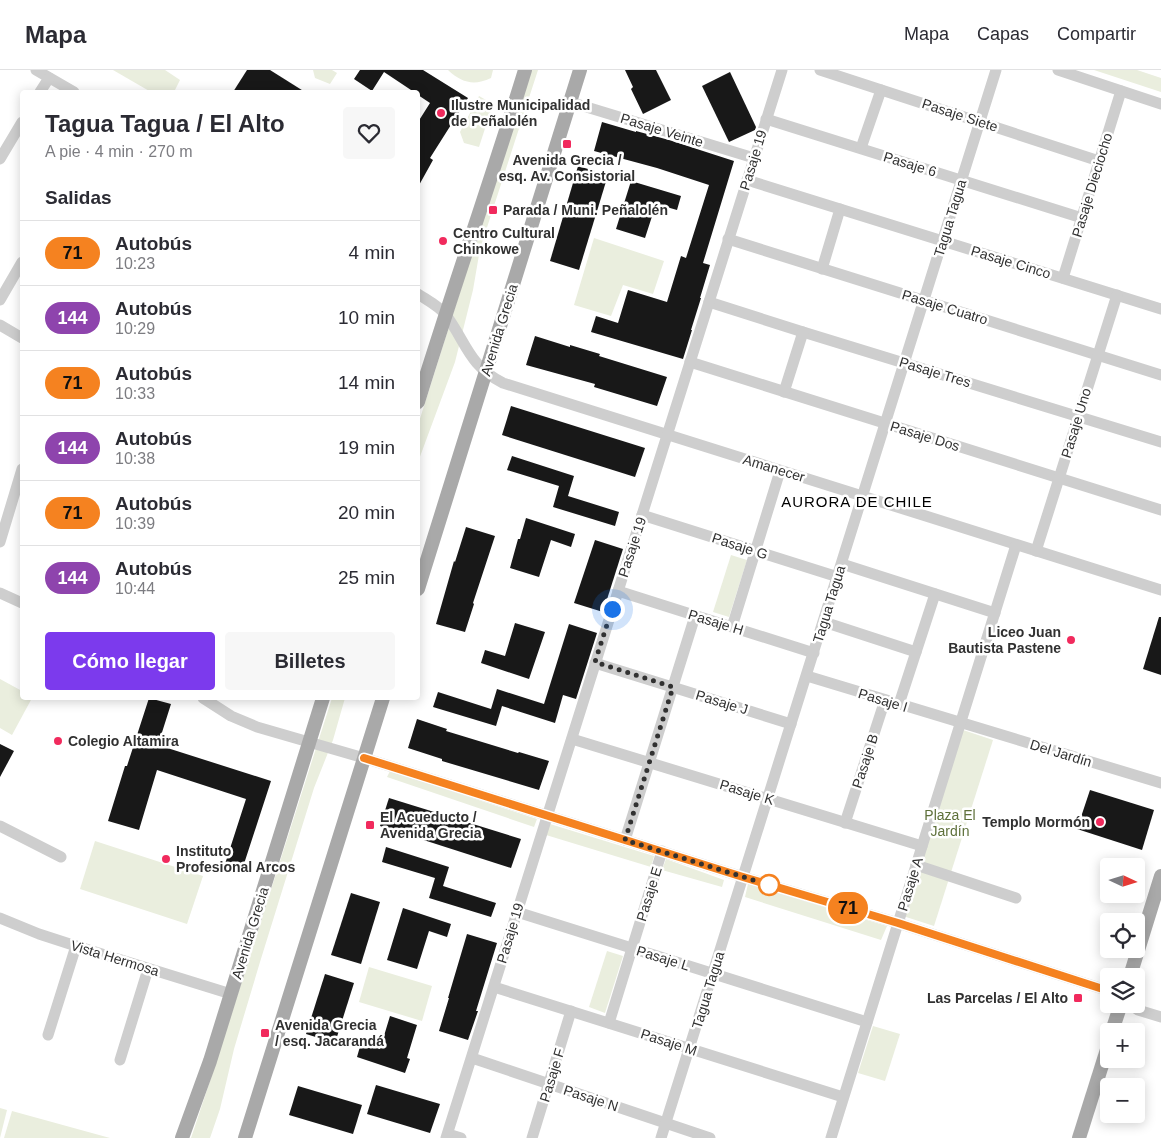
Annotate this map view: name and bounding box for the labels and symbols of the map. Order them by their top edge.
street label: Pasaje Siete [920,95,1000,135]
place label: Ilustre Municipalidad de Peñalolén [451,97,590,129]
marker: Ilustre Municipalidad de Peñalolén [435,107,447,119]
street label: Pasaje Veinte [619,110,705,150]
street label: Pasaje 19 [736,128,770,192]
street label: Pasaje Dieciocho [1069,131,1116,239]
marker: Avenida Grecia / esq. Av. Consistorial [561,138,573,150]
street label: Pasaje 6 [882,148,939,180]
place label: Avenida Grecia / esq. Av. Consistorial [499,152,635,184]
street label: Tagua Tagua [931,177,969,259]
place label: Parada / Muni. Peñalolén [503,202,668,218]
marker: Parada / Muni. Peñalolén [487,204,499,216]
place label: Centro Cultural Chinkowe [453,225,555,257]
marker: Centro Cultural Chinkowe [437,235,449,247]
street label: Pasaje Cinco [969,242,1053,282]
street label: Avenida Grecia [477,282,521,378]
street label: Pasaje Cuatro [900,286,990,328]
street label: Pasaje Tres [897,354,973,390]
street label: Pasaje Uno [1058,386,1094,460]
street label: Pasaje Dos [888,418,962,454]
street label: Amanecer [741,451,807,485]
district label: AURORA DE CHILE [781,493,933,510]
street label: Pasaje 19 [615,515,649,579]
street label: Pasaje G [710,529,770,563]
street label: Tagua Tagua [810,563,848,645]
your location [600,597,625,622]
street label: Pasaje H [686,606,746,638]
place label: Liceo Juan Bautista Pastene [948,624,1061,656]
marker: Liceo Juan Bautista Pastene [1065,634,1077,646]
street label: Pasaje I [856,685,910,715]
street label: Pasaje J [694,686,750,718]
street label: Pasaje B [849,732,881,790]
place label: Colegio Altamira [68,733,179,749]
marker: Colegio Altamira [52,735,64,747]
street label: Del Jardín [1028,736,1094,770]
street label: Pasaje K [718,776,777,808]
park label: Plaza El Jardín [924,807,976,839]
place label: El Acueducto / Avenida Grecia [380,809,482,841]
place label: Templo Mormón [982,814,1090,830]
marker: Templo Mormón [1094,816,1106,828]
marker: El Acueducto / Avenida Grecia [364,819,376,831]
place label: Instituto Profesional Arcos [176,843,296,875]
marker: Instituto Profesional Arcos [160,853,172,865]
street label: Pasaje A [894,855,926,913]
north arrow [1100,858,1145,902]
street label: Pasaje E [633,865,665,923]
unlabelled marker [758,874,780,896]
street label: Avenida Grecia [228,885,272,981]
line badge: 71 [826,892,870,924]
street label: Pasaje 19 [493,901,527,965]
street label: Vista Hermosa [69,937,161,979]
street label: Pasaje L [635,942,692,974]
street label: Tagua Tagua [689,949,727,1031]
place label: Las Parcelas / El Alto [927,990,1068,1006]
marker: Las Parcelas / El Alto [1072,992,1084,1004]
place label: Avenida Grecia / esq. Jacarandá [275,1017,384,1049]
street label: Pasaje M [639,1025,699,1059]
marker: Avenida Grecia / esq. Jacarandá [259,1027,271,1039]
street label: Pasaje F [536,1046,568,1104]
street label: Pasaje N [562,1082,620,1114]

